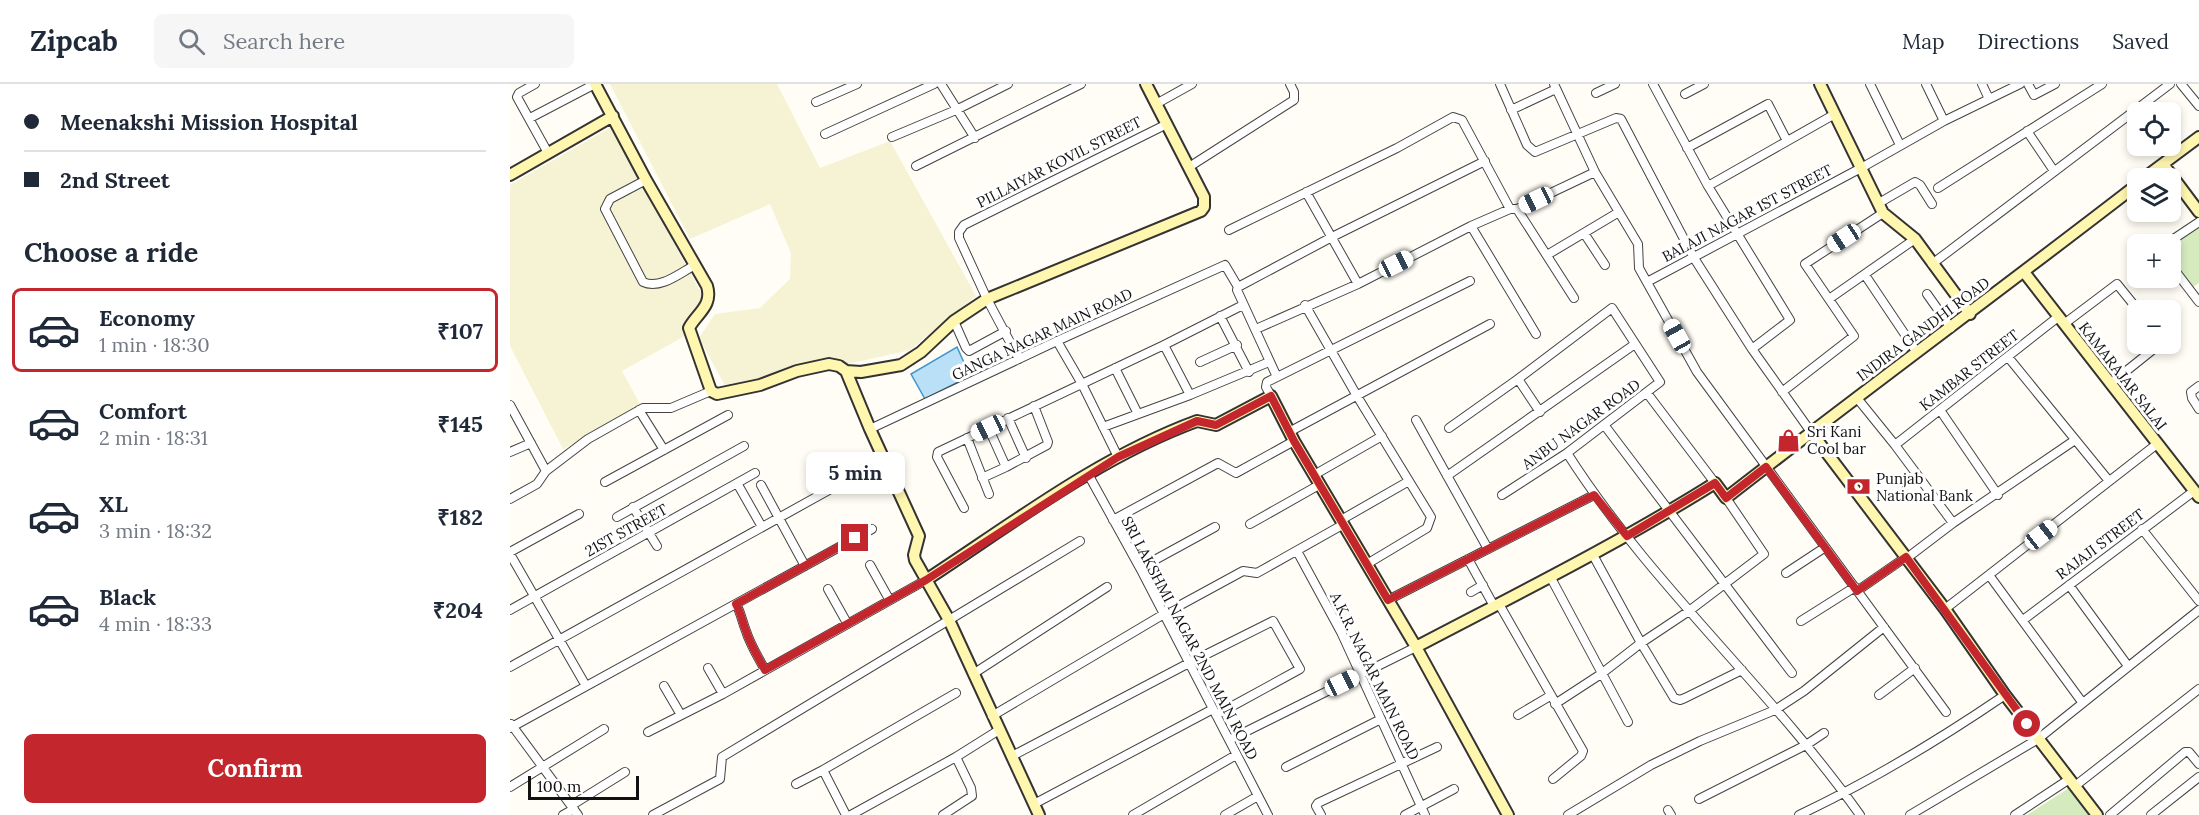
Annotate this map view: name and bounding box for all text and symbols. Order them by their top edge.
search box [154,14,574,68]
text: Zipcab [30,23,118,59]
icon: search [175,25,208,58]
text: Search here [223,27,345,55]
text: Map [1902,28,1945,55]
text: Directions [1978,28,2079,55]
text: Saved [2112,28,2169,55]
map controls [2127,102,2181,354]
button: locate [2127,102,2181,156]
text: Meenakshi Mission Hospital [60,108,358,136]
street label: PILLAIYAR KOVIL STREET [973,112,1145,212]
street label: BALAJI NAGAR 1ST STREET [1659,160,1836,266]
text: 2nd Street [60,166,170,194]
button: layers [2127,168,2181,222]
car [1516,184,1556,216]
car [1824,221,1864,255]
button: + [2127,234,2181,288]
text: Choose a ride [24,235,198,269]
car [1376,248,1416,280]
street label: INDIRA GANDHI ROAD [1853,273,1993,385]
street label: GANGA NAGAR MAIN ROAD [949,284,1135,384]
button: − [2127,300,2181,354]
icon: car [27,303,81,357]
text: Economy [99,304,195,332]
car [1660,316,1694,356]
text: ₹107 [437,317,483,345]
street label: KAMARAJAR SALAI [2075,318,2171,434]
street label: KAMBAR STREET [1916,325,2023,415]
text: 1 min · 18:30 [99,332,210,357]
street label: ANBU NAGAR ROAD [1517,375,1644,474]
icon: car [27,396,81,450]
text: Comfort [99,397,187,425]
text: ₹145 [438,410,483,438]
car [968,412,1008,444]
place label: Sri Kani Cool bar [1807,422,1867,458]
text: 2 min · 18:31 [99,425,208,450]
shop icon: Sri Kani Cool bar [1776,427,1802,453]
callout: 5 min [806,451,904,493]
text: 5 min [829,460,882,485]
place label: Punjab National Bank [1876,469,1973,505]
bank icon: Punjab National Bank [1845,474,1871,500]
icon: car [27,489,81,543]
text: XL [99,490,128,518]
street label: 21ST STREET [581,499,671,560]
text: ₹182 [437,503,483,531]
street label: RAJAJI STREET [2052,504,2148,583]
street label: SRI LAKSHMI NAGAR 2ND MAIN ROAD [1117,513,1263,763]
car [2021,517,2061,553]
text: 3 min · 18:32 [99,518,212,543]
route end [841,524,868,551]
icon: car [27,582,81,636]
text: Black [99,583,156,611]
street label: A.K.R. NAGAR MAIN ROAD [1326,588,1424,763]
text: ₹204 [433,596,483,624]
text: 4 min · 18:33 [99,611,212,636]
car [1322,667,1362,699]
route start [2013,710,2040,737]
button: Confirm [24,734,486,803]
scale bar [528,773,639,800]
text: 100 m [537,776,581,796]

